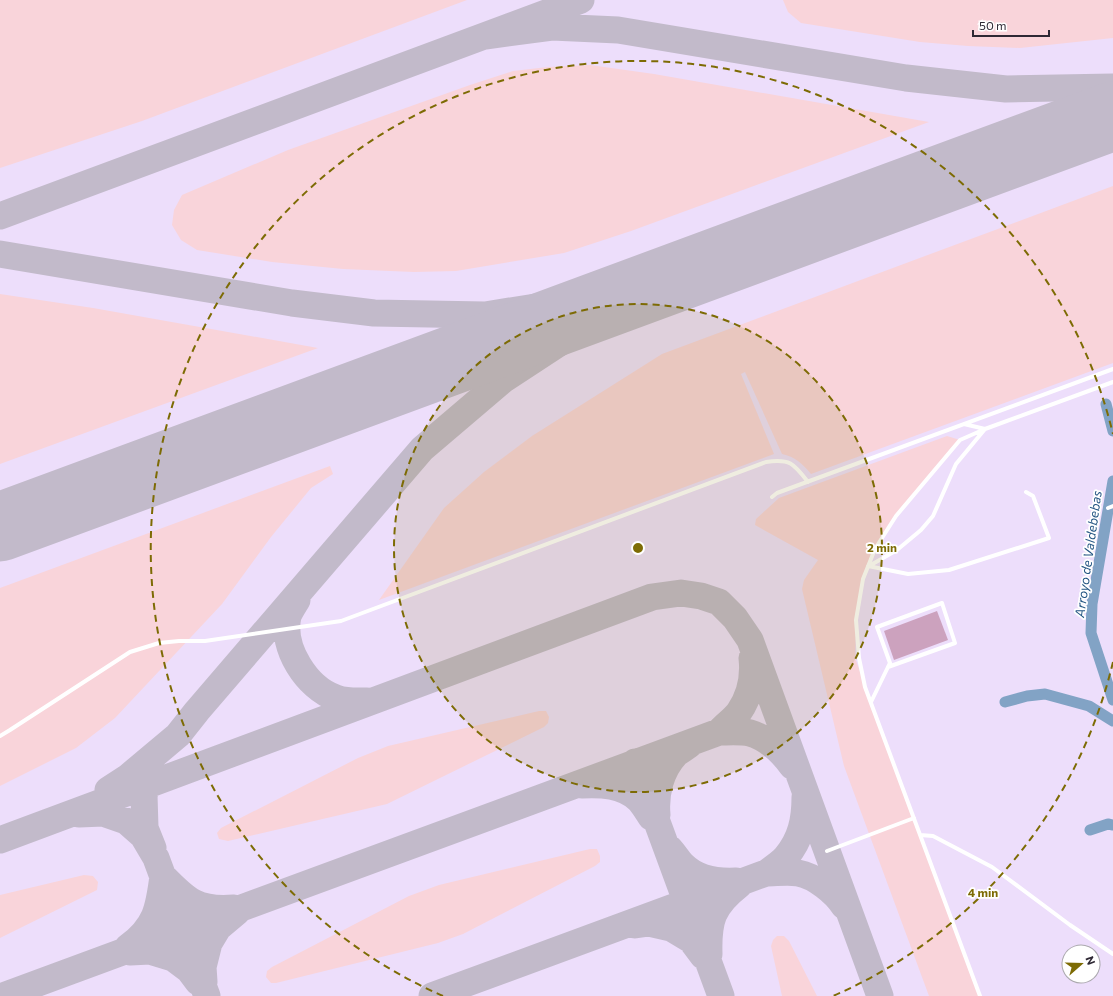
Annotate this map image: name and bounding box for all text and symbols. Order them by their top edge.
scale bar [973,12,1049,38]
text: 50 m [979,18,1007,32]
water label: Arroyo de Valdebebas [1071,490,1105,619]
text: 2 min [867,540,897,554]
centre of rings [631,541,645,555]
text: 4 min [968,885,998,899]
north arrow [1061,944,1101,984]
text: N [1083,954,1098,967]

